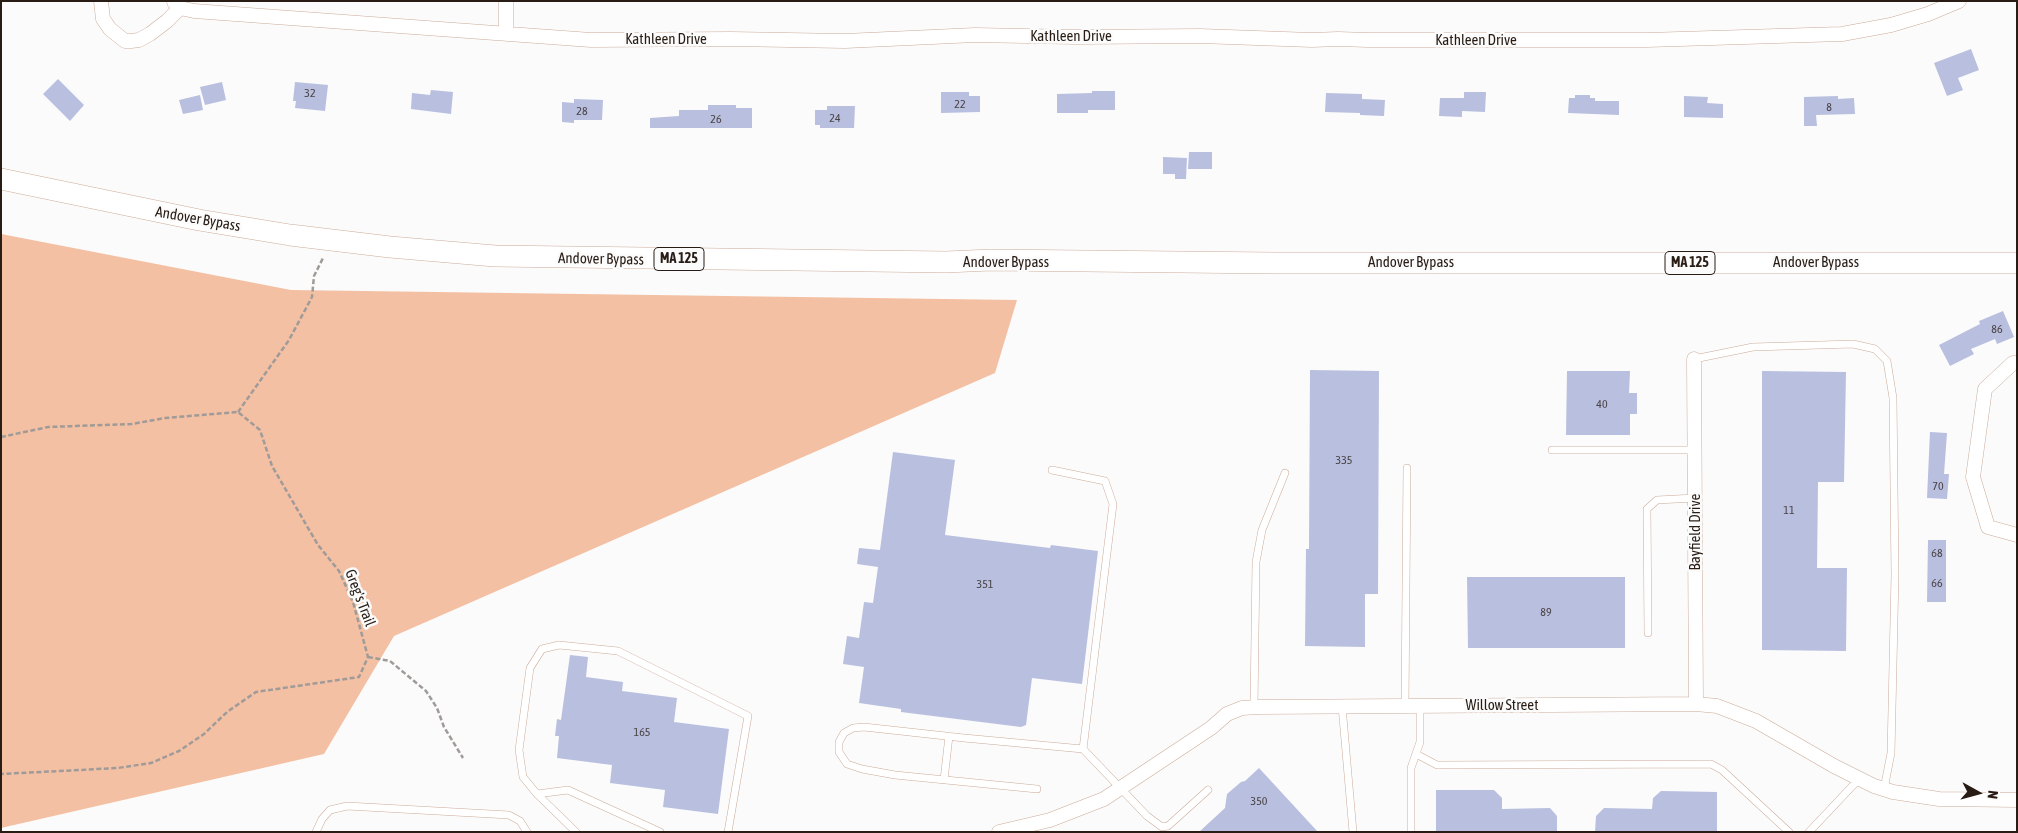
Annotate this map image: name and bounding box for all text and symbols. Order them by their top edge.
street label: Kathleen Drive [1030,27,1112,45]
street label: Kathleen Drive [625,30,707,48]
street label: Kathleen Drive [1435,31,1517,49]
house number: 32 [304,86,316,100]
house number: 22 [954,97,966,111]
house number: 8 [1826,100,1832,114]
house number: 28 [576,104,588,118]
house number: 24 [829,111,841,125]
house number: 26 [710,112,722,126]
street label: Andover Bypass [154,203,242,235]
road number: MA 125 [654,248,704,270]
street label: Andover Bypass [558,249,644,269]
road number: MA 125 [1665,252,1715,274]
street label: Andover Bypass [963,253,1049,271]
street label: Andover Bypass [1368,253,1454,271]
street label: Andover Bypass [1773,253,1859,271]
house number: 86 [1991,322,2003,336]
house number: 40 [1596,397,1608,411]
house number: 335 [1336,453,1352,467]
house number: 70 [1932,479,1944,493]
street label: Bayfield Drive [1686,494,1704,570]
house number: 11 [1783,503,1795,517]
house number: 68 [1931,546,1943,560]
street label: Greg's Trail [341,567,379,629]
house number: 66 [1931,576,1943,590]
house number: 351 [977,577,993,591]
house number: 89 [1540,605,1552,619]
street label: Willow Street [1466,696,1538,714]
house number: 165 [634,725,650,739]
north arrow [1953,768,2003,818]
text: N [1984,790,2001,800]
house number: 350 [1251,794,1267,808]

